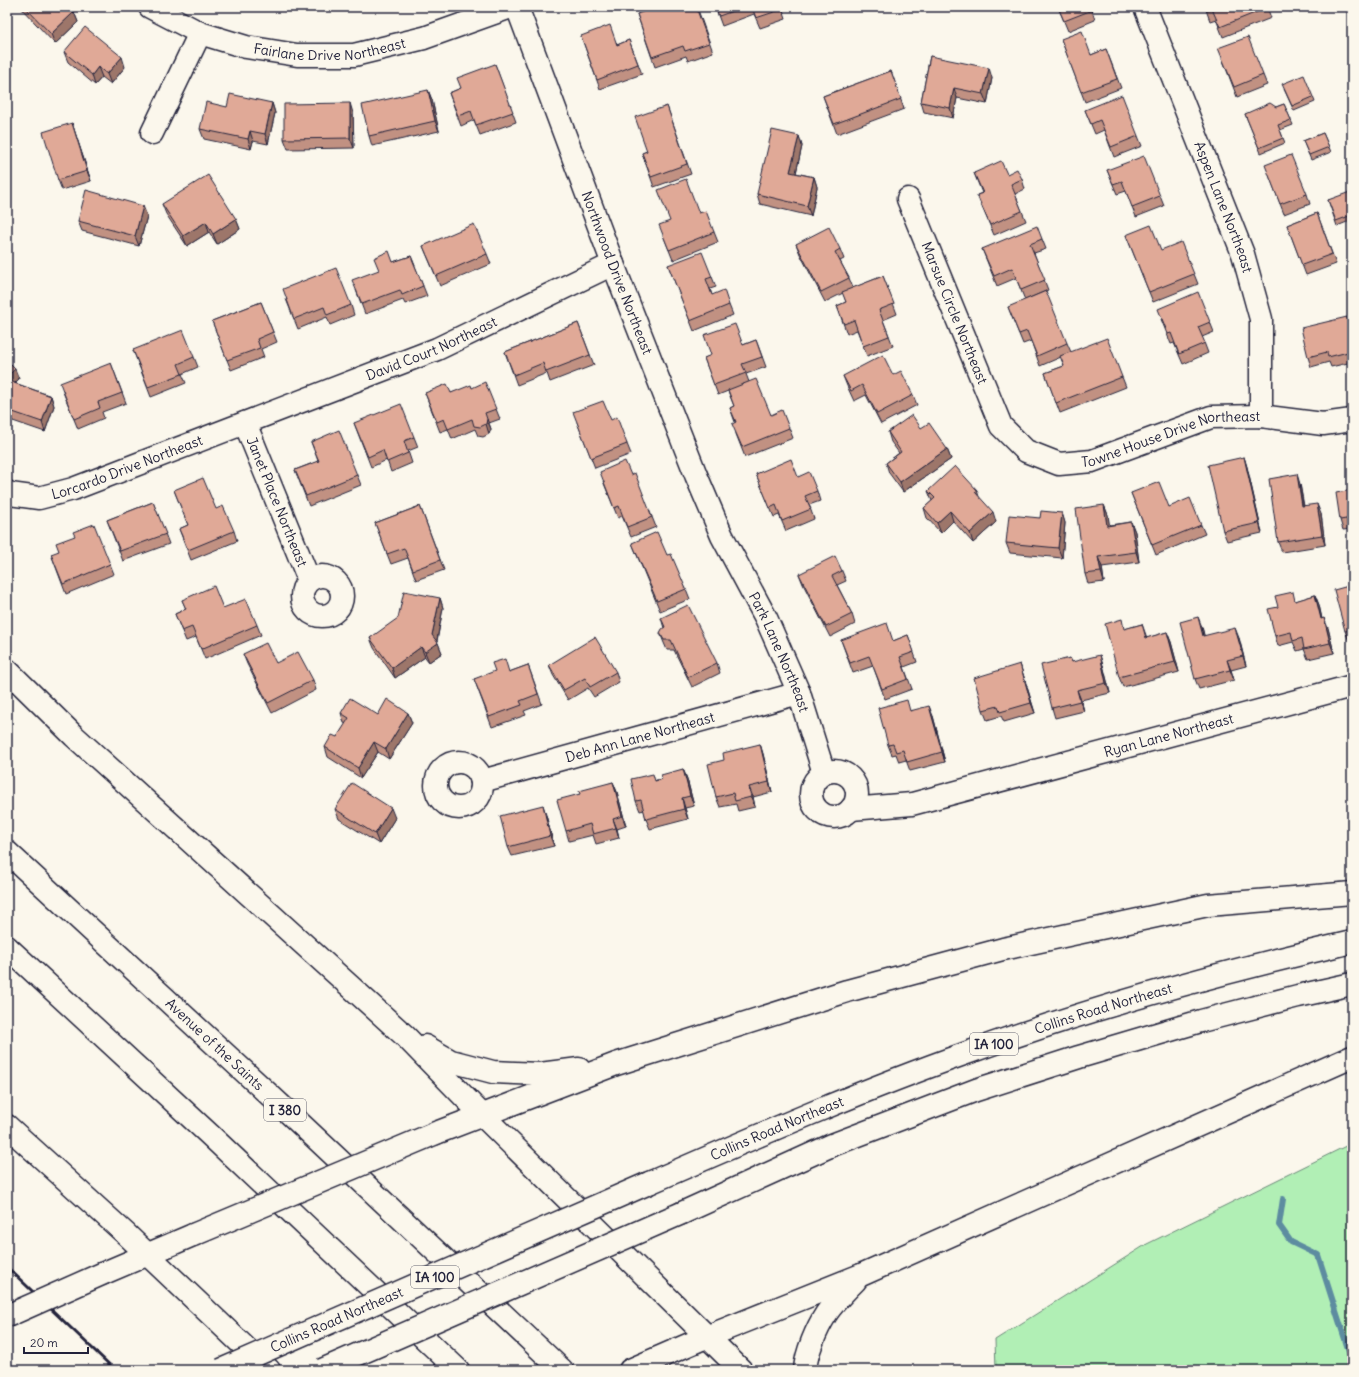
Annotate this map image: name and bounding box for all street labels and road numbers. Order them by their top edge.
street label: Fairlane Drive Northeast [252,34,408,64]
street label: Aspen Lane Northeast [1190,139,1257,275]
street label: Northwood Drive Northeast [578,189,657,357]
street label: Marsue Circle Northeast [917,239,992,387]
street label: David Court Northeast [363,312,500,385]
street label: Towne House Drive Northeast [1081,407,1261,471]
street label: Lorcardo Drive Northeast [49,431,205,503]
street label: Janet Place Northeast [243,434,312,570]
street label: Park Lane Northeast [745,589,813,714]
street label: Deb Ann Lane Northeast [563,708,717,766]
street label: Ryan Lane Northeast [1102,709,1236,761]
street label: Collins Road Northeast [1032,979,1174,1038]
street label: Avenue of the Saints [162,994,268,1094]
road number: IA 100 [970,1033,1018,1055]
street label: Collins Road Northeast [707,1092,846,1164]
road number: I 380 [264,1099,306,1121]
road number: IA 100 [411,1266,459,1288]
street label: Collins Road Northeast [267,1283,406,1356]

